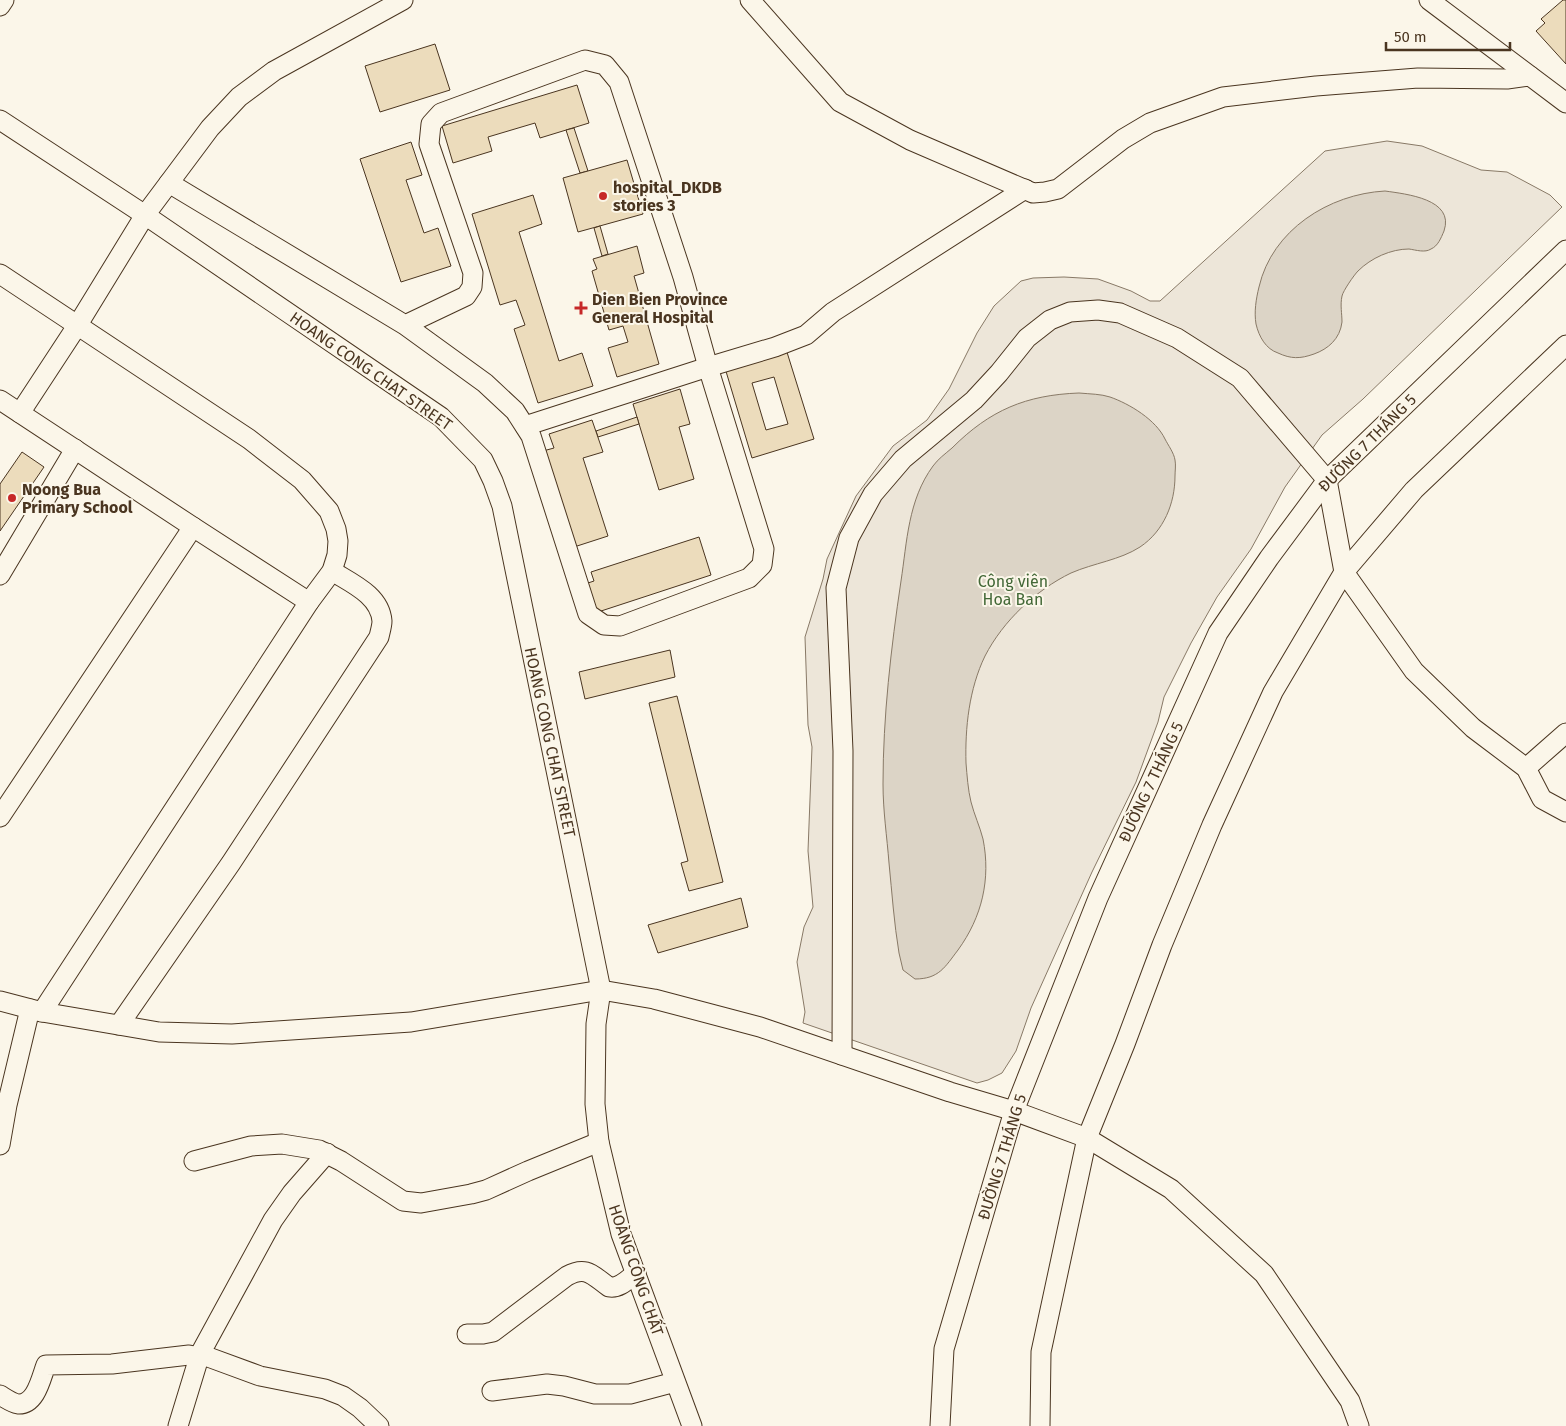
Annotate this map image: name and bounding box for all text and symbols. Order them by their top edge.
scale bar [1386,20,1510,52]
text: 50 m [1394,28,1427,46]
place label: hospital_DKDB stories 3 [613,178,722,215]
marker: hospital_DKDB stories 3 [597,190,609,202]
place label: Dien Bien Province General Hospital [592,290,728,327]
marker: Dien Bien Province General Hospital [574,301,588,315]
street label: HOANG CONG CHAT STREET [286,308,456,435]
street label: ĐƯỜNG 7 THÁNG 5 [1313,389,1420,496]
place label: Noong Bua Primary School [22,480,133,517]
marker: Noong Bua Primary School [6,492,18,504]
park label: Công viên Hoa Ban [978,572,1048,609]
street label: HOANG CONG CHAT STREET [521,645,580,839]
street label: ĐƯỜNG 7 THÁNG 5 [1114,718,1187,845]
street label: ĐƯỜNG 7 THÁNG 5 [973,1091,1030,1222]
street label: HOÀNG CÔNG CHẤT [605,1201,670,1339]

